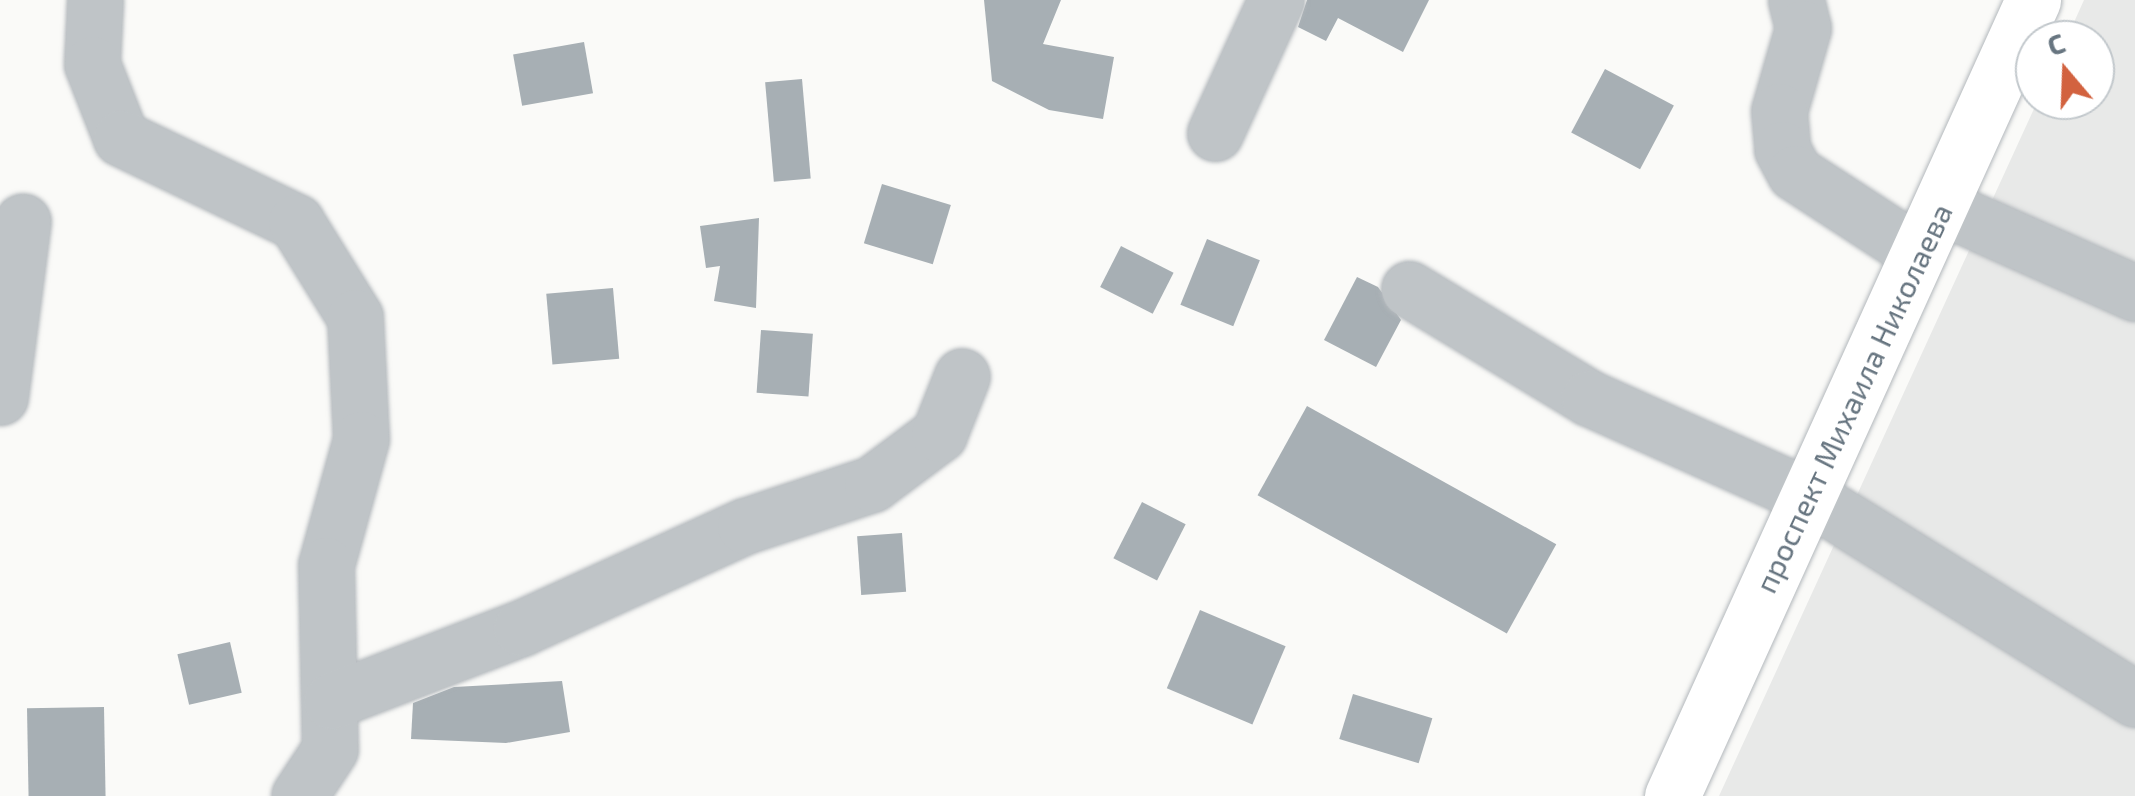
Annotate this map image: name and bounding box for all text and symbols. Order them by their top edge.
north arrow [2015,20,2115,120]
text: С [2043,25,2069,62]
street label: проспект Михаила Николаева [1747,198,1959,598]

